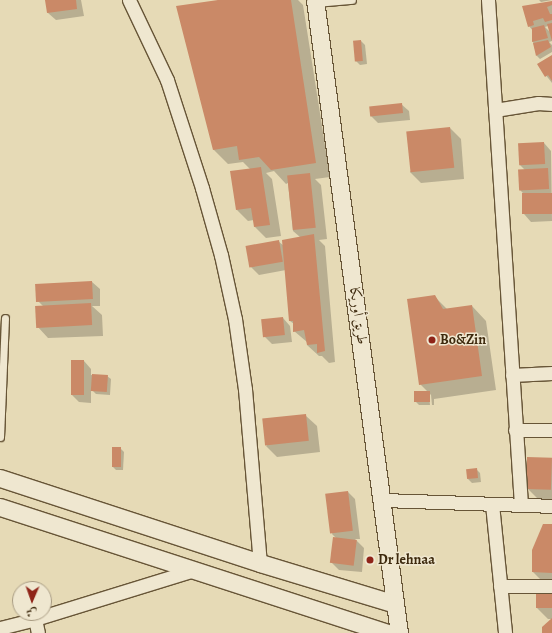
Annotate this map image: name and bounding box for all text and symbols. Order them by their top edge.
street label: طريق أوريكا [346,286,370,346]
place label: Bo&Zin [440,332,486,348]
marker: Bo&Zin [427,335,437,345]
place label: Dr lehnaa [378,552,435,568]
marker: Dr lehnaa [365,555,375,565]
north arrow [12,581,52,621]
text: ش [26,605,37,620]

